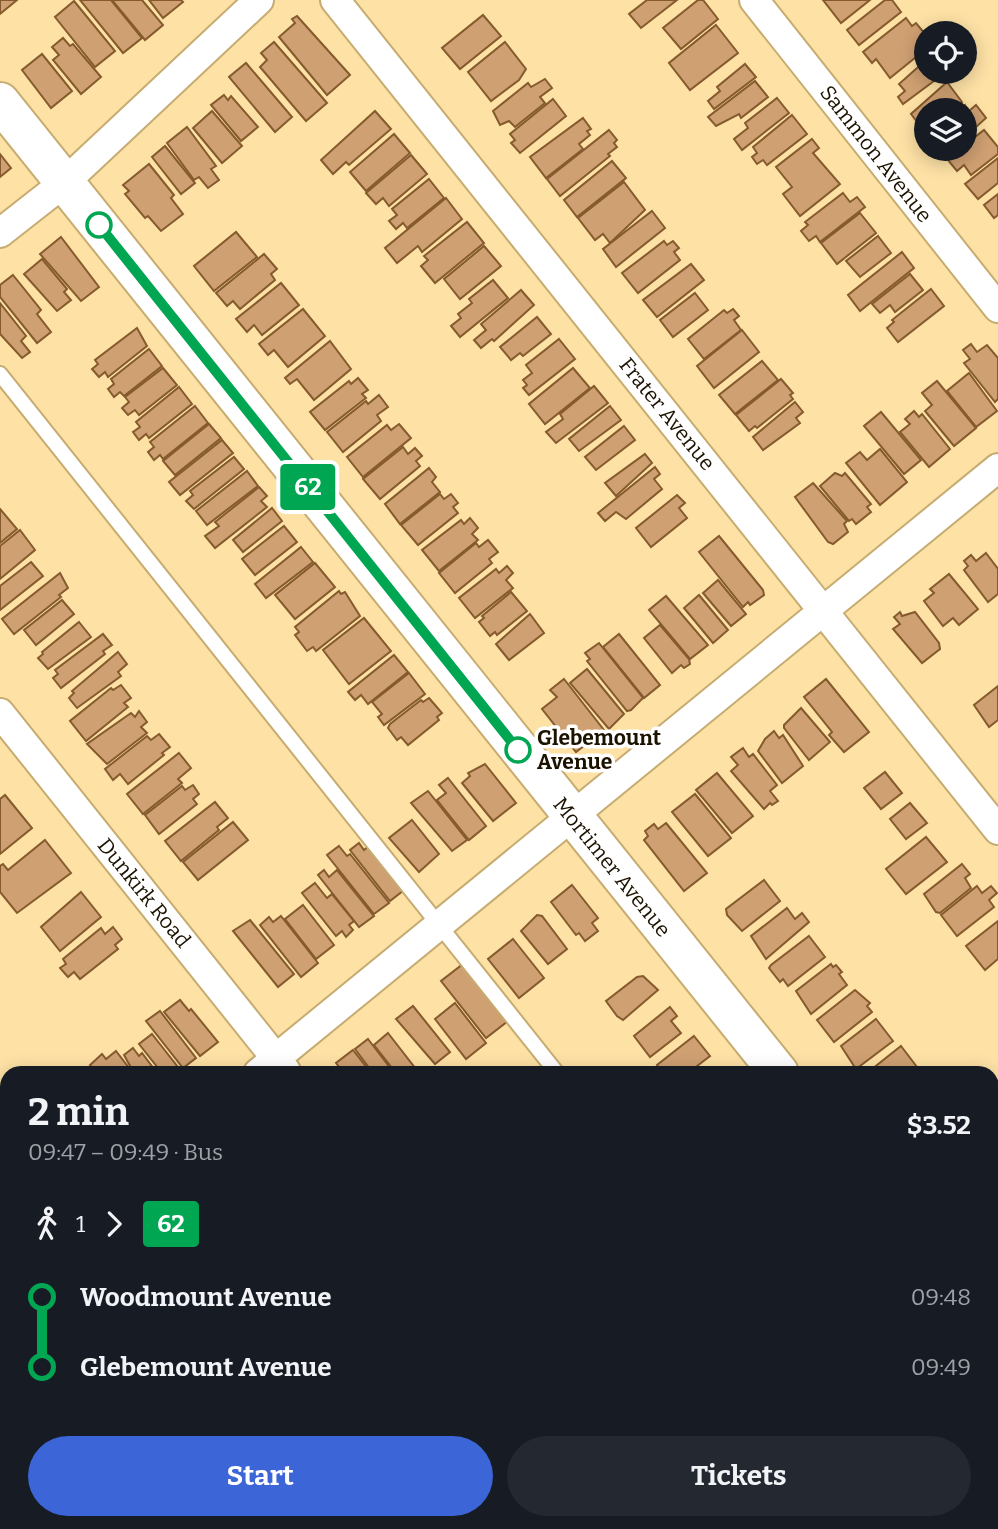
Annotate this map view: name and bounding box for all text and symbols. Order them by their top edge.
map controls [914,21,977,161]
button: locate [914,21,977,84]
street label: Sammon Avenue [814,80,938,228]
button: layers [914,98,977,161]
unlabelled marker [86,212,112,238]
street label: Frater Avenue [614,352,720,476]
line badge: 62 [276,464,340,510]
text: 62 [294,473,322,501]
place label: Glebemount Avenue [537,725,662,775]
marker: Glebemount Avenue [505,737,531,763]
street label: Mortimer Avenue [548,792,676,942]
street label: Dunkirk Road [92,833,196,953]
text: 2 min [28,1089,129,1135]
text: $3.52 [907,1110,971,1141]
text: 09:47 – 09:49 · Bus [28,1138,223,1166]
icon: walk [28,1205,66,1243]
icon: forward [95,1205,133,1243]
text: 1 [76,1210,85,1238]
text: 62 [157,1210,185,1238]
text: Woodmount Avenue [80,1282,332,1313]
text: 09:48 [911,1283,971,1311]
text: Glebemount Avenue [80,1352,331,1383]
text: 09:49 [911,1353,971,1381]
button: Start [28,1436,493,1516]
button: Tickets [507,1436,971,1516]

